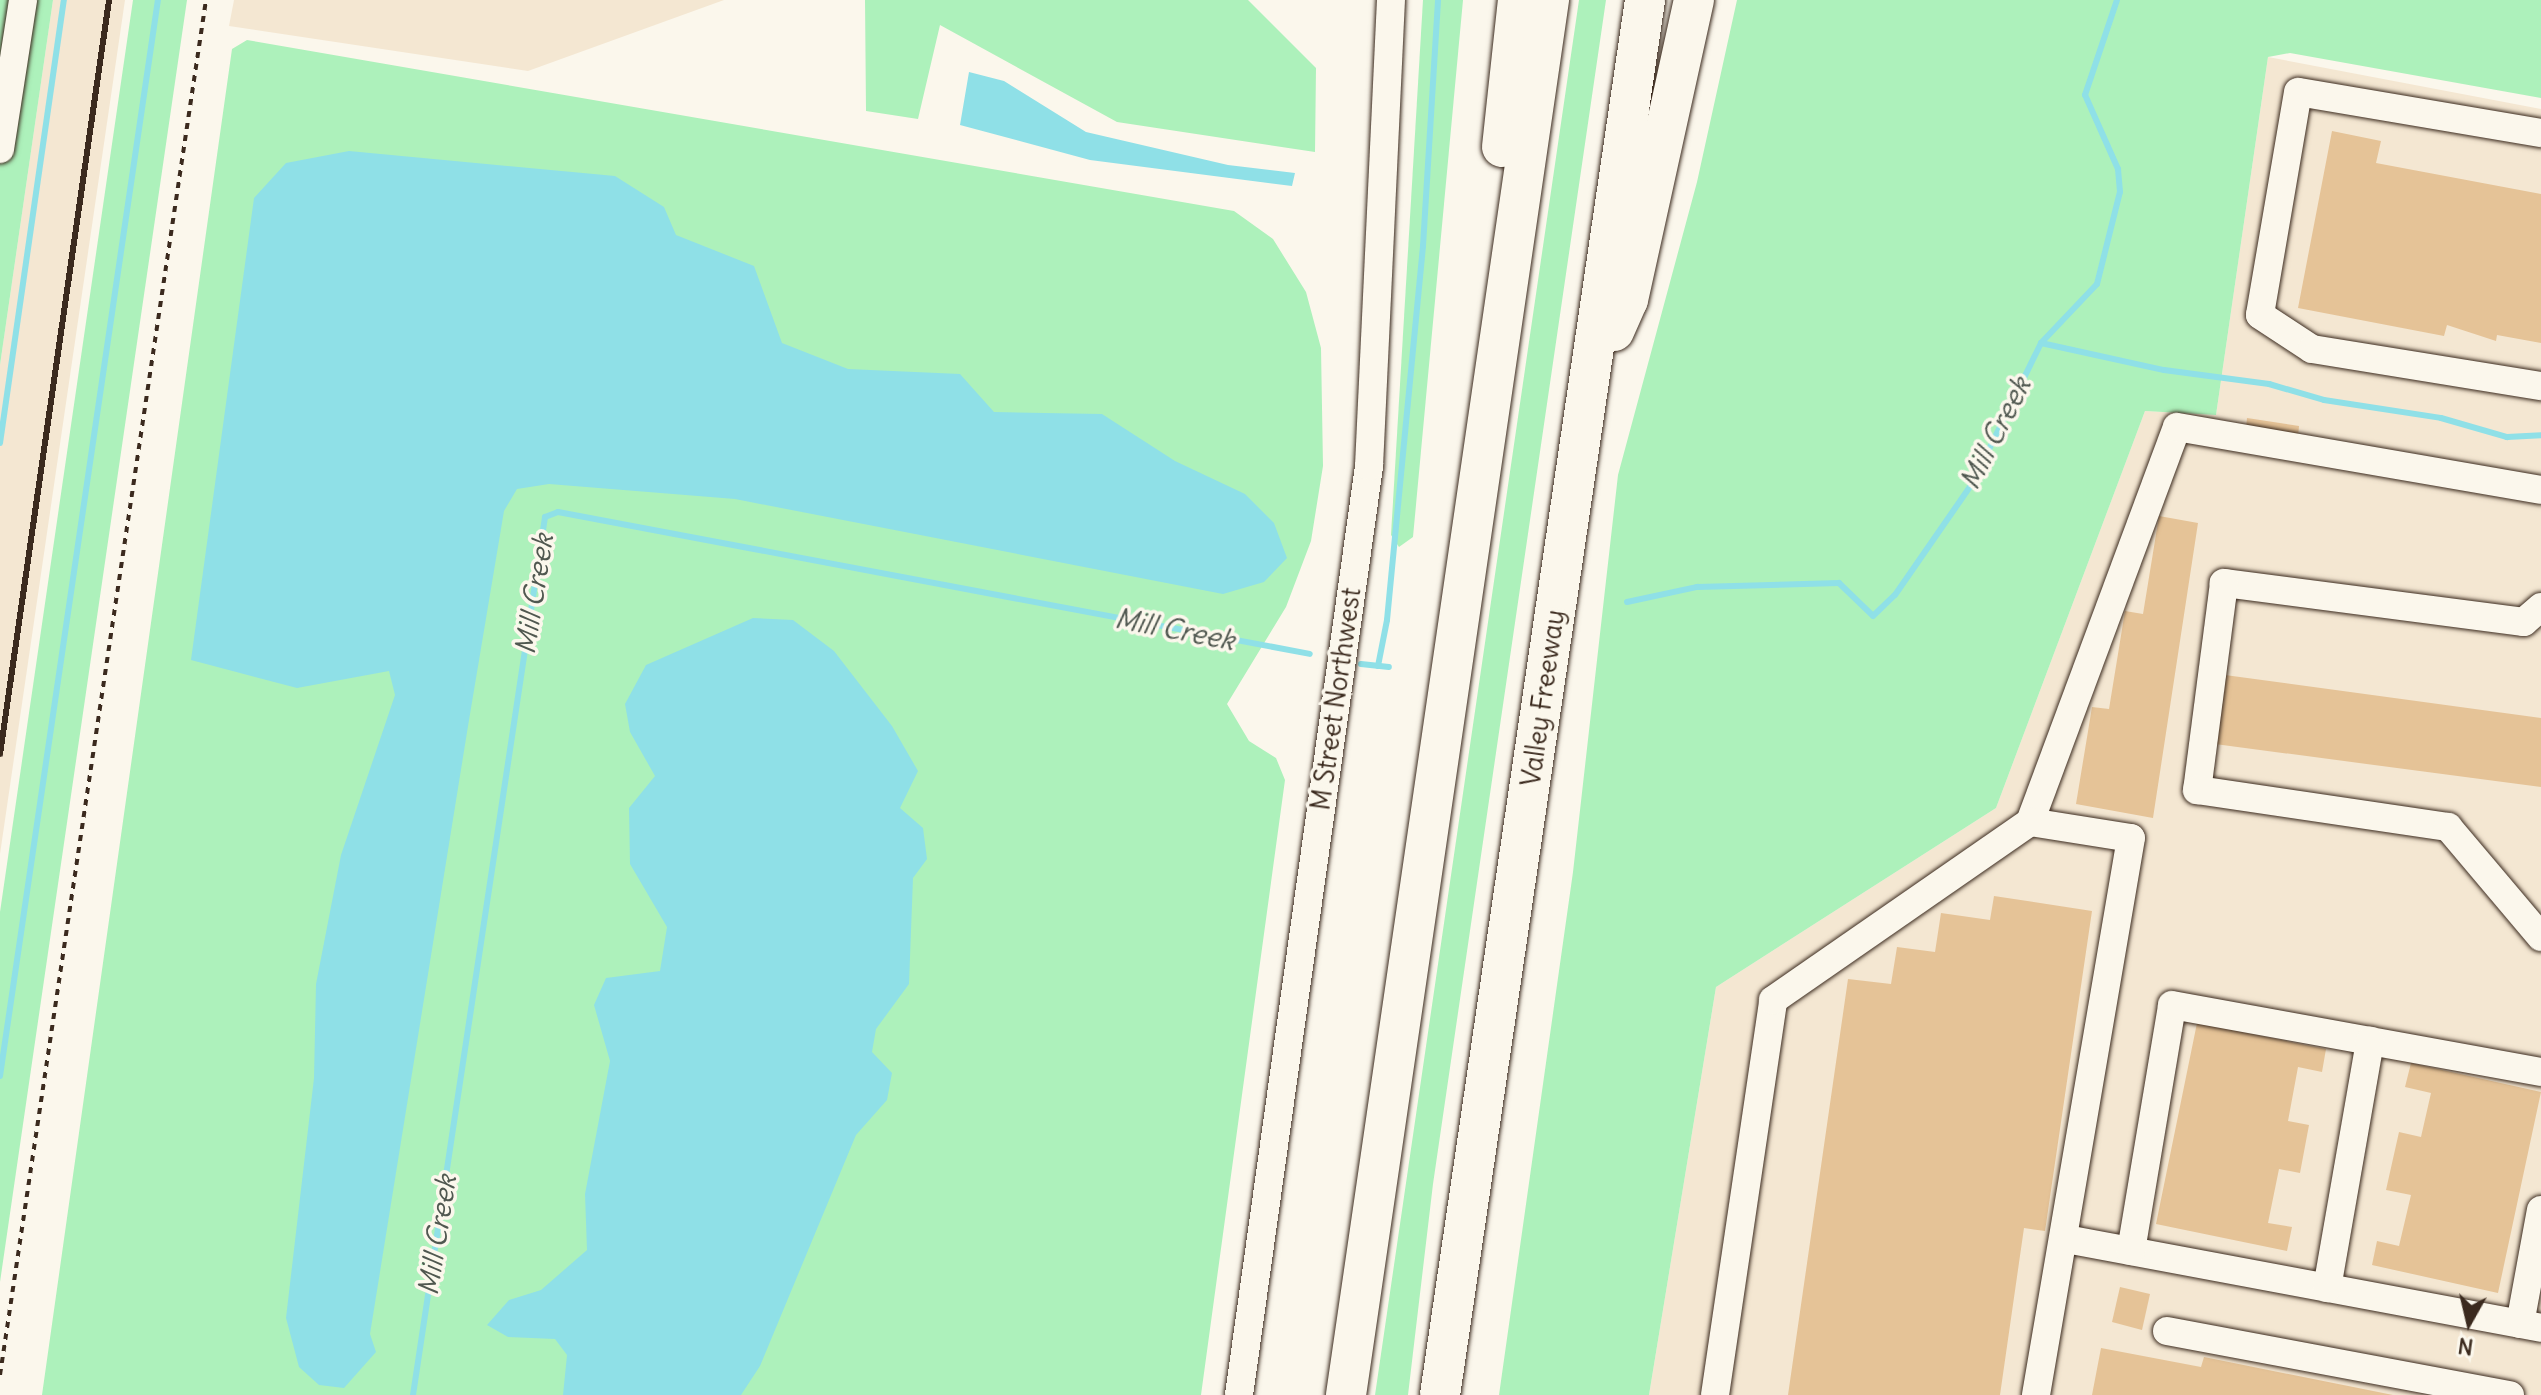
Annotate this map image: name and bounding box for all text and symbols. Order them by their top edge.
water label: Mill Creek [1952,371,2038,495]
water label: Mill Creek [508,531,560,657]
street label: M Street Northwest [1305,586,1367,812]
water label: Mill Creek [1112,601,1238,657]
street label: Valley Freeway [1515,608,1571,788]
water label: Mill Creek [411,1172,463,1298]
north arrow [2429,1283,2509,1363]
text: N [2456,1332,2475,1362]

